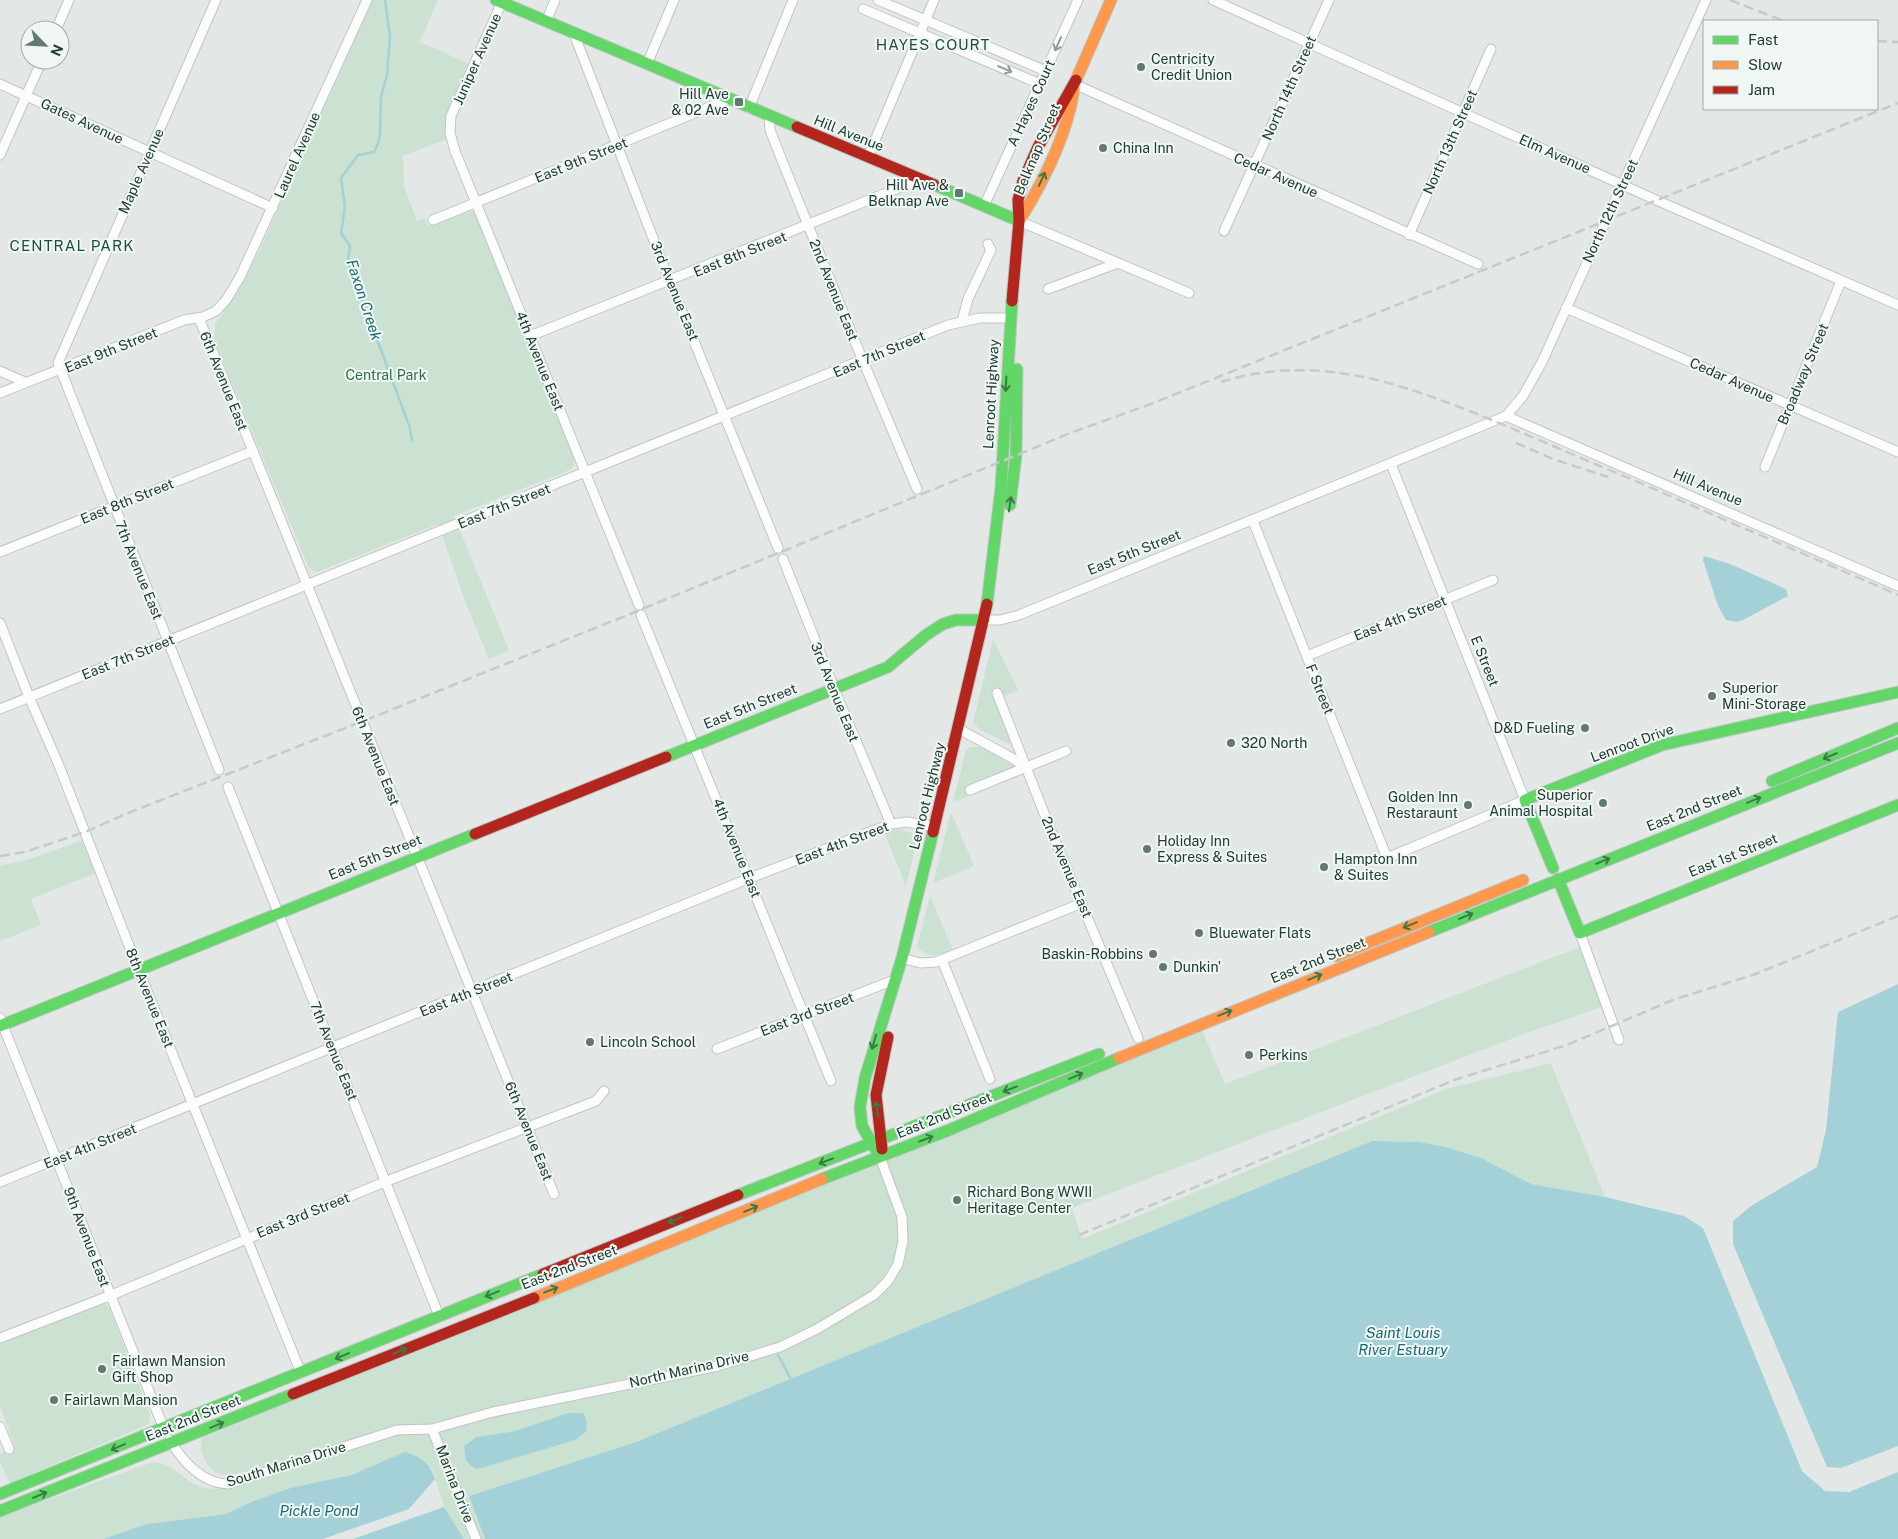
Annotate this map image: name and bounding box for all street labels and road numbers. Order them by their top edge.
street label: Juniper Avenue [450,11,504,107]
street label: North 14th Street [1259,33,1319,143]
street label: A Hayes Court [1004,57,1058,149]
street label: North 13th Street [1420,87,1480,197]
street label: Gates Avenue [38,95,126,147]
street label: Belknap Street [1011,101,1063,197]
street label: Laurel Avenue [271,109,323,201]
street label: Hill Avenue [812,112,886,154]
street label: Maple Avenue [115,126,167,216]
street label: Elm Avenue [1517,131,1593,177]
street label: East 9th Street [532,134,630,186]
street label: Cedar Avenue [1231,149,1321,201]
street label: North 12th Street [1579,157,1641,265]
street label: East 8th Street [691,228,789,280]
street label: 2nd Avenue East [806,237,862,343]
street label: 3rd Avenue East [648,239,702,343]
street label: 4th Avenue East [513,309,567,413]
street label: Broadway Street [1774,321,1832,427]
street label: East 9th Street [62,324,160,376]
street label: East 7th Street [831,327,927,381]
street label: 6th Avenue East [197,329,251,433]
street label: Lenroot Highway [980,338,1002,449]
street label: Cedar Avenue [1687,354,1777,406]
street label: Hill Avenue [1671,465,1745,509]
street label: East 8th Street [78,475,176,527]
street label: East 7th Street [455,480,553,532]
street label: 7th Avenue East [112,518,166,622]
street label: East 5th Street [1085,526,1183,578]
street label: East 4th Street [1351,592,1449,644]
street label: East 7th Street [79,631,177,683]
street label: E Street [1468,633,1502,689]
street label: 3rd Avenue East [808,640,862,744]
street label: F Street [1303,662,1337,716]
street label: East 5th Street [701,680,799,732]
street label: 6th Avenue East [349,704,403,808]
street label: Lenroot Drive [1588,721,1676,765]
street label: Lenroot Highway [906,740,948,851]
street label: East 2nd Street [1644,782,1744,834]
street label: 4th Avenue East [710,796,764,900]
street label: 2nd Avenue East [1038,814,1096,920]
street label: East 4th Street [793,818,891,868]
street label: East 1st Street [1686,830,1780,880]
street label: East 5th Street [326,831,424,883]
street label: East 2nd Street [1268,934,1368,986]
street label: 8th Avenue East [123,946,177,1050]
street label: East 4th Street [417,968,515,1020]
street label: East 3rd Street [758,989,856,1039]
street label: 7th Avenue East [307,999,361,1103]
street label: 6th Avenue East [502,1079,556,1183]
street label: East 2nd Street [894,1089,994,1141]
street label: East 4th Street [41,1120,139,1172]
street label: 9th Avenue East [61,1185,113,1289]
street label: East 3rd Street [254,1189,352,1241]
street label: East 2nd Street [519,1241,619,1293]
street label: North Marina Drive [628,1347,750,1391]
street label: East 2nd Street [143,1392,243,1444]
street label: South Marina Drive [224,1438,348,1490]
street label: Marina Drive [433,1443,477,1525]

